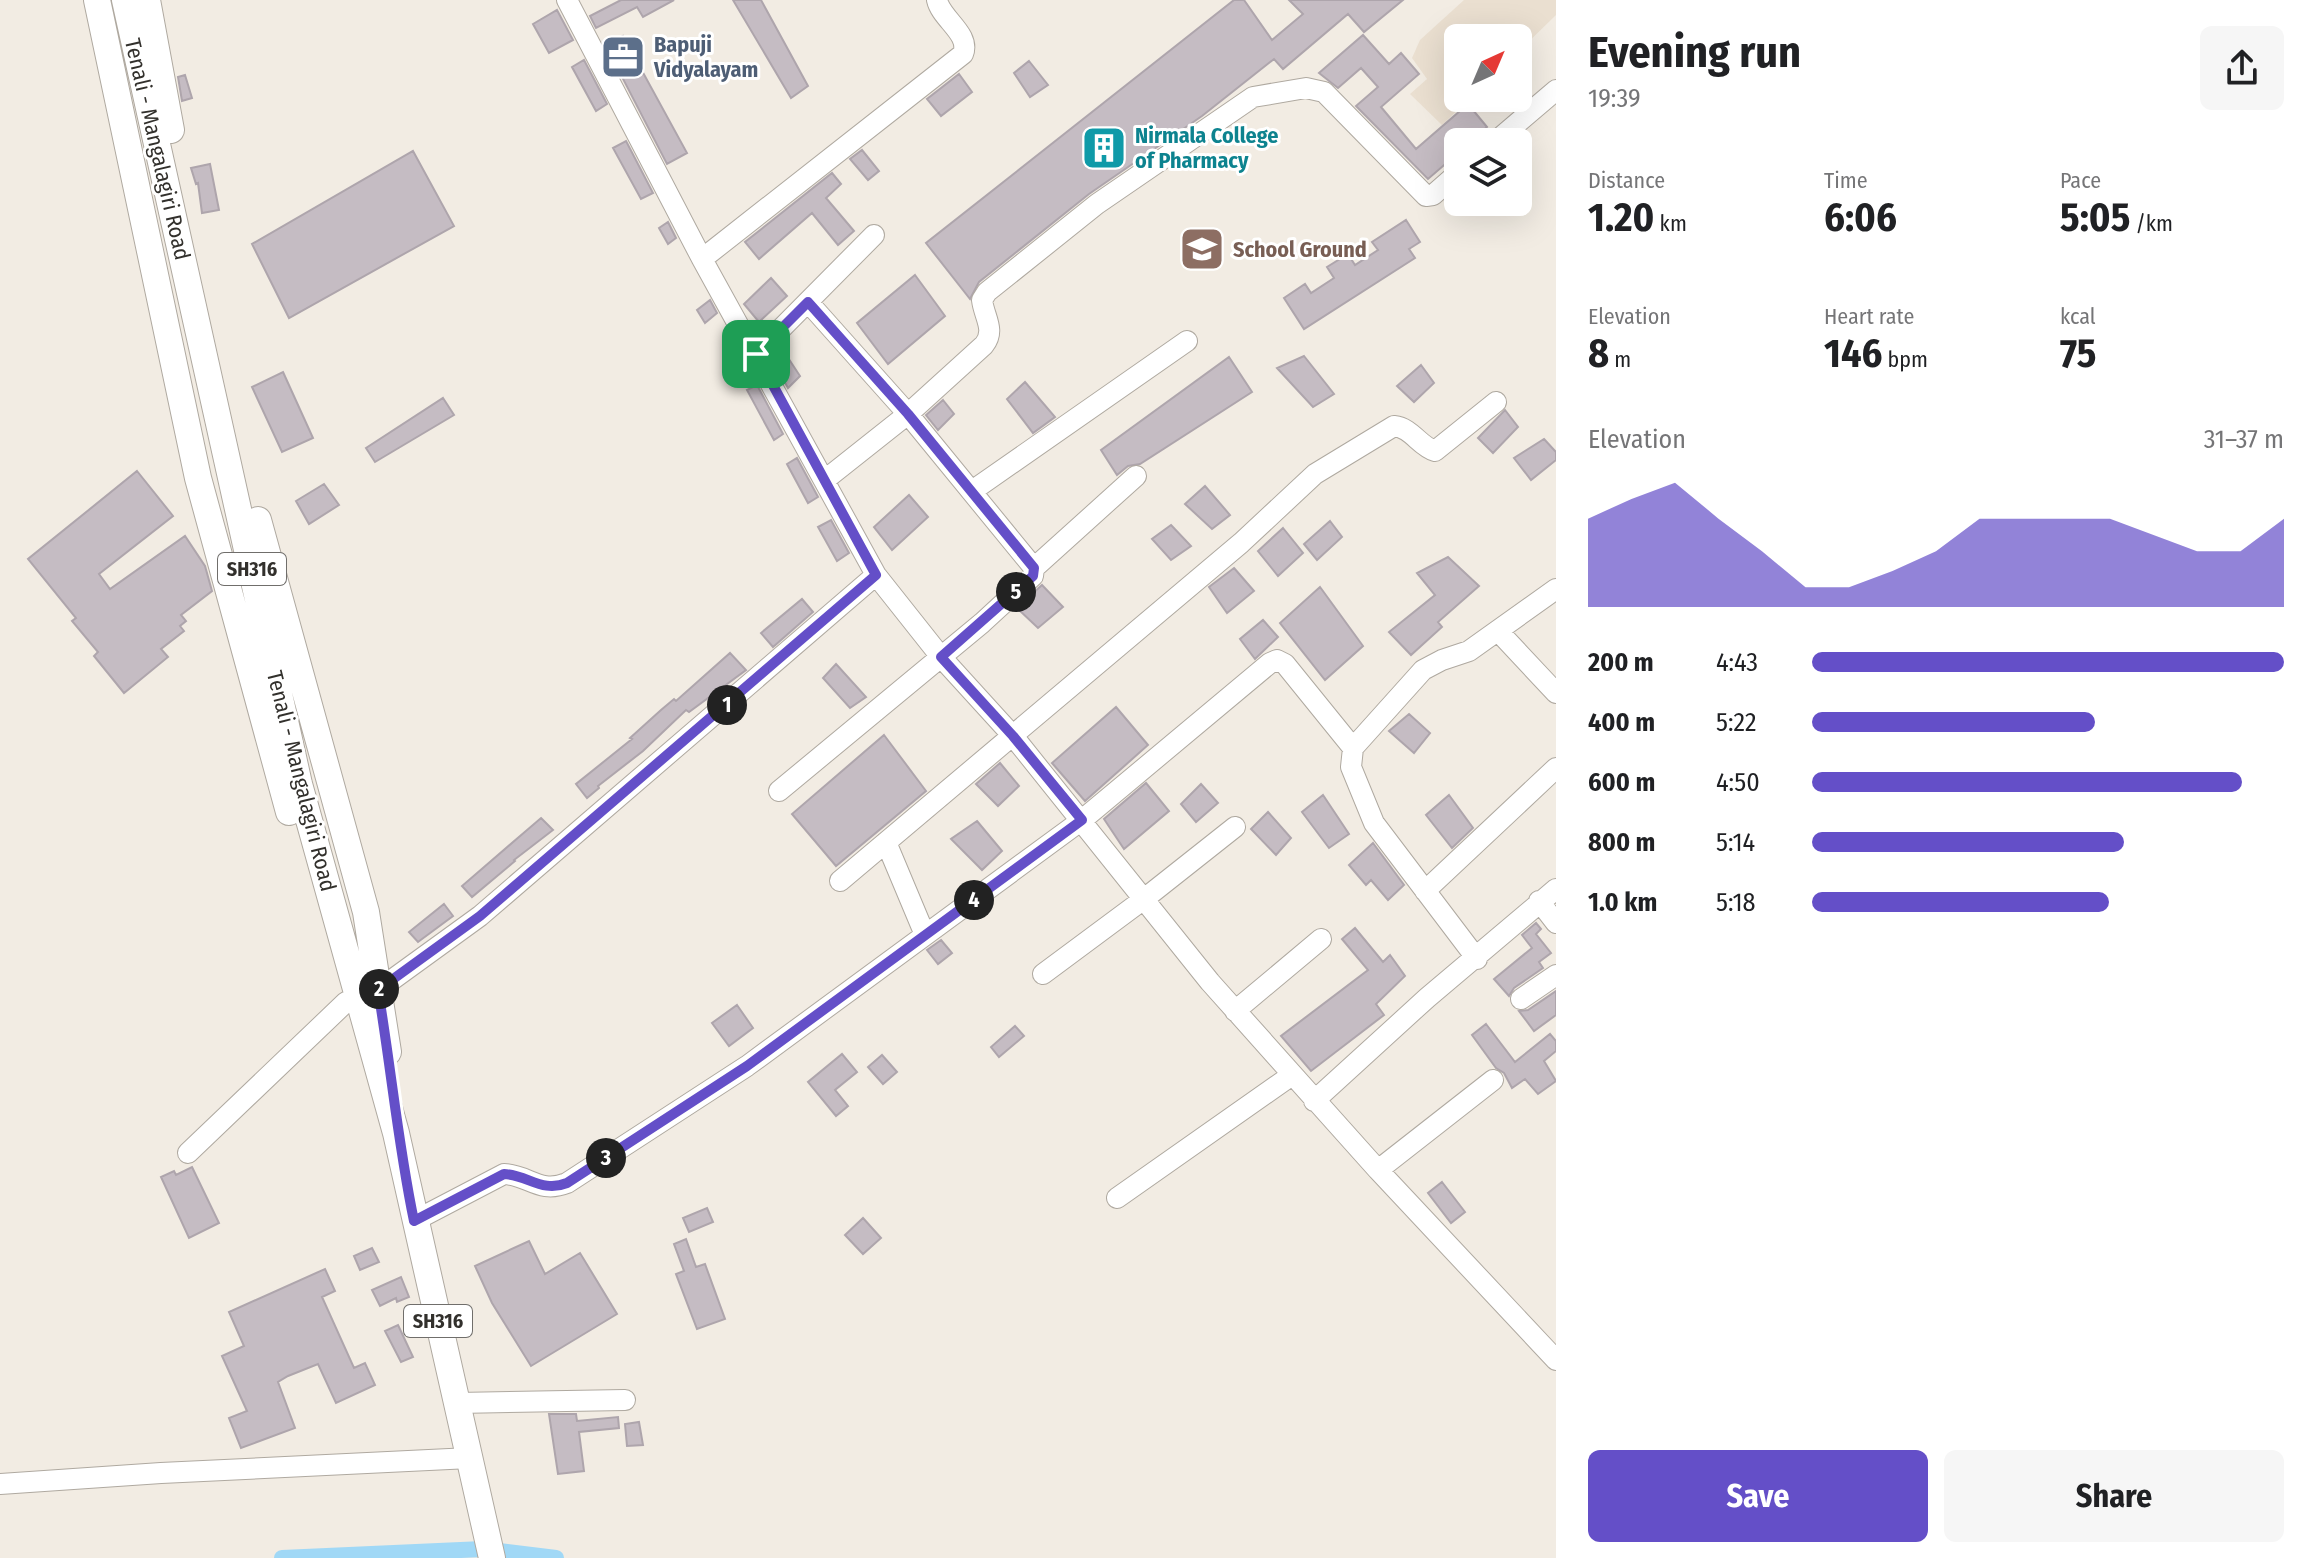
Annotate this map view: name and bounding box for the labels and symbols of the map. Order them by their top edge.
north arrow [1444,24,1532,112]
place label: Bapuji Vidyalayam [653,31,758,83]
office icon: Bapuji Vidyalayam [599,33,647,81]
street label: Tenali - Mangalagiri Road [119,36,196,262]
place label: Nirmala College of Pharmacy [1135,122,1278,174]
building icon: Nirmala College of Pharmacy [1080,124,1128,172]
school or university icon: School Ground [1178,225,1226,273]
place label: School Ground [1233,236,1367,263]
pin [722,320,790,388]
road number: SH316 [218,553,286,585]
pin: 5 [996,572,1036,612]
street label: Tenali - Mangalagiri Road [261,668,342,894]
pin: 1 [707,685,747,725]
pin: 4 [954,880,994,920]
pin: 2 [359,969,399,1009]
pin: 3 [586,1138,626,1178]
road number: SH316 [404,1305,472,1337]

